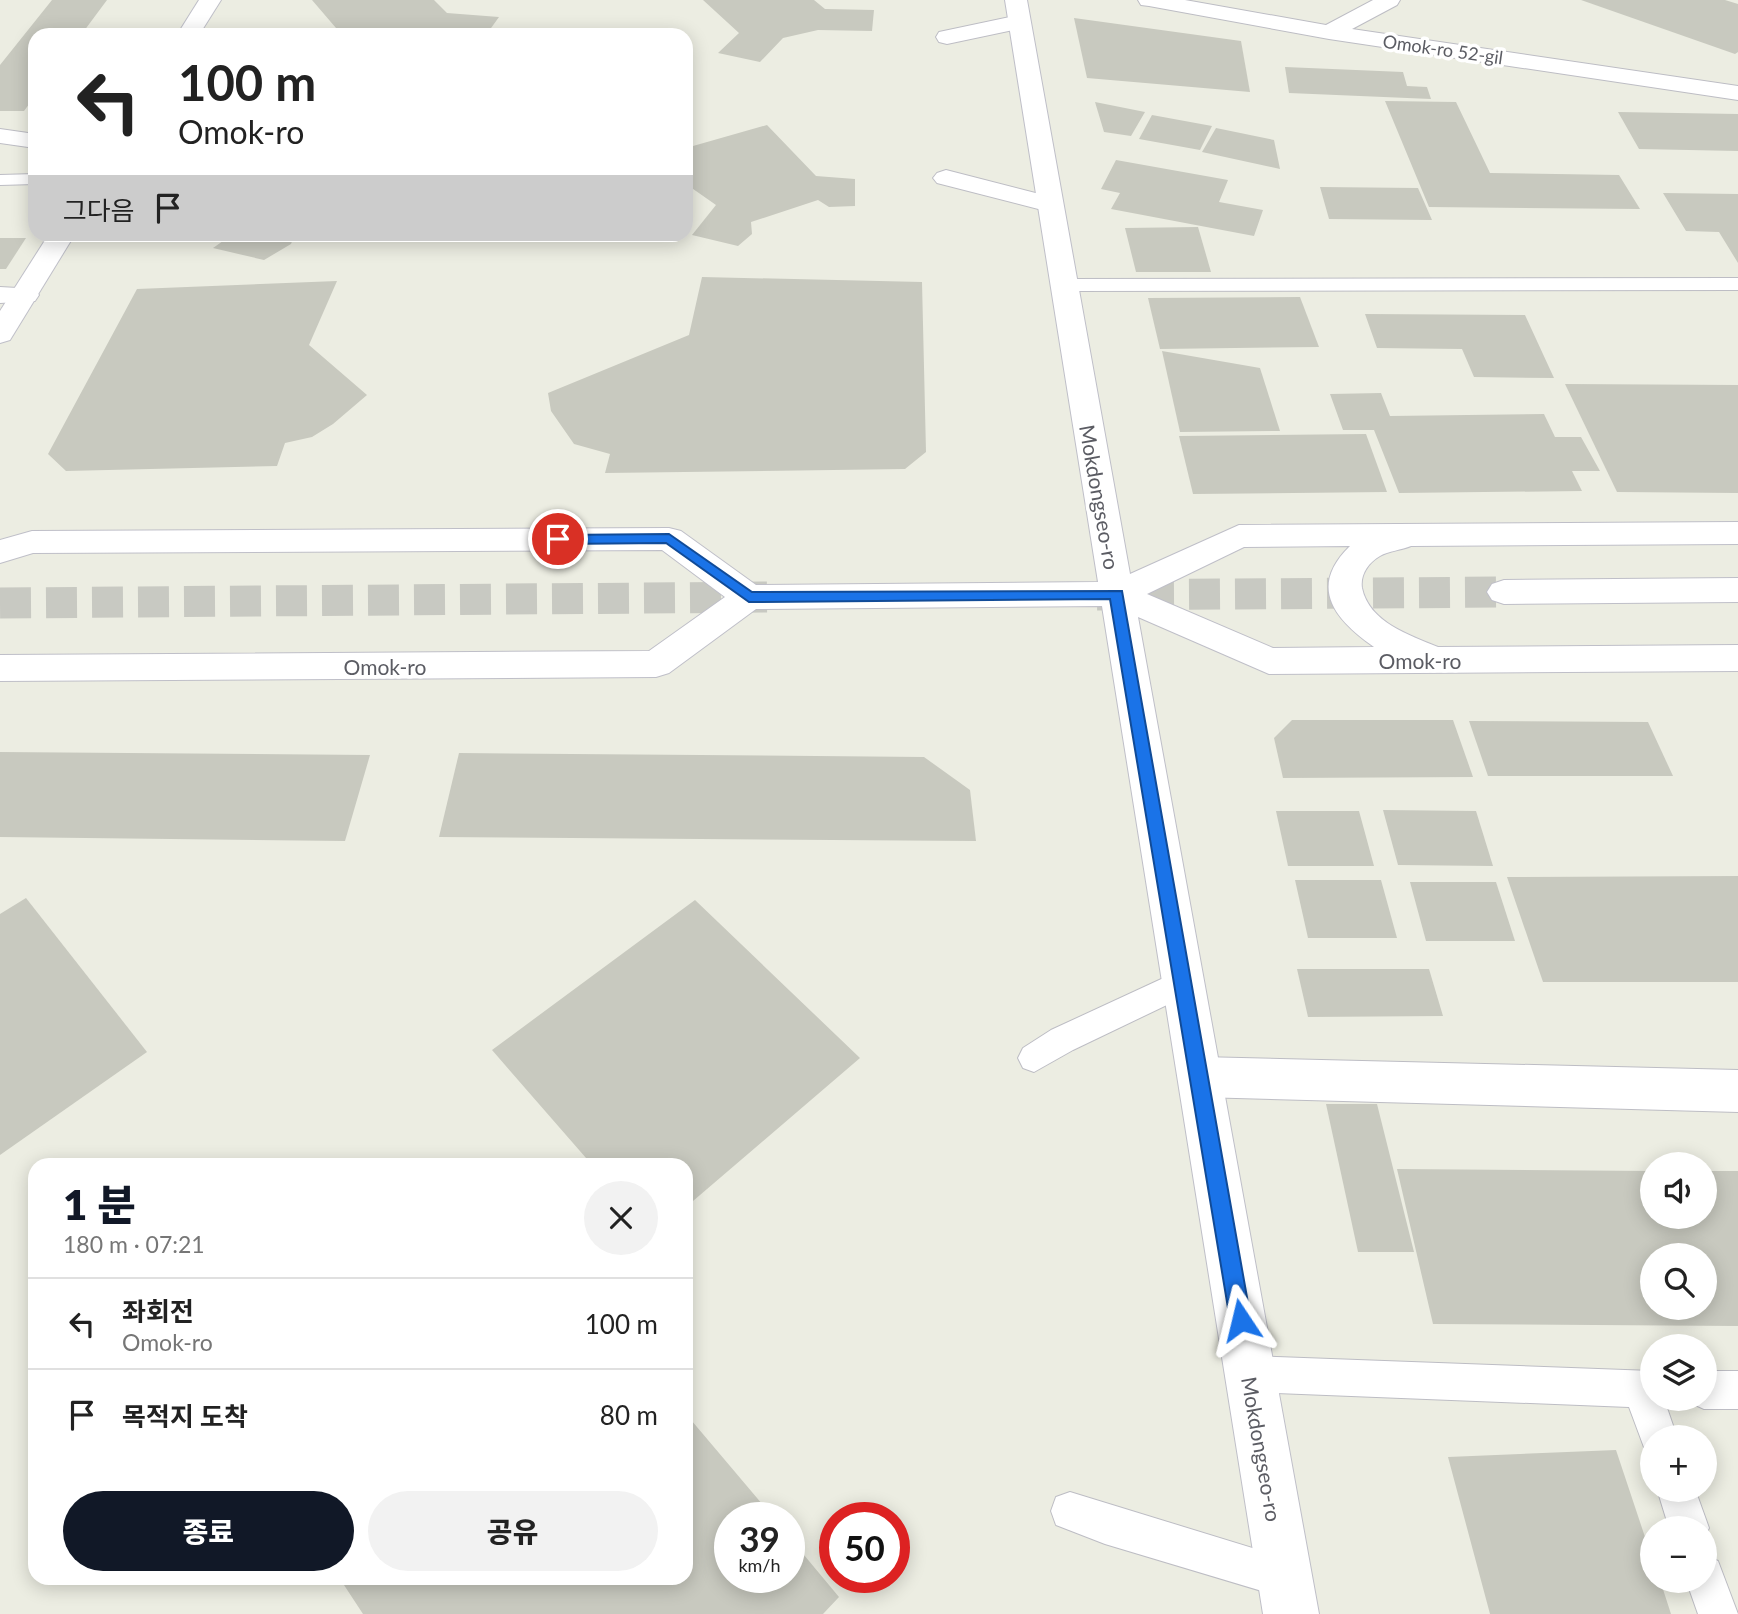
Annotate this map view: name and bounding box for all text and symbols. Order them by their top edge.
street label: Omok-ro 52-gil [1381,30,1505,68]
text: 100 m [178,53,316,111]
icon: left [63,56,154,147]
text: Omok-ro [178,112,304,151]
icon: arrive [149,189,187,227]
text: 그다음 [63,194,135,226]
street label: Mokdongseo-ro [1075,423,1125,571]
pin [528,509,588,569]
icon: arrive [539,520,577,558]
street label: Omok-ro [1379,648,1462,673]
street label: Omok-ro [344,654,427,679]
map controls [1640,1152,1717,1593]
button: sound [1640,1152,1717,1229]
text: 1 분 [63,1179,136,1229]
button: close [584,1181,658,1255]
text: 180 m · 07:21 [63,1230,205,1258]
button: search [1640,1243,1717,1320]
position arrow [1204,1283,1278,1357]
text: 좌회전 [122,1295,194,1327]
icon: left [63,1305,101,1343]
text: 100 m [585,1308,658,1340]
text: Omok-ro [122,1328,213,1356]
button: layers [1640,1334,1717,1411]
street label: Mokdongseo-ro [1237,1375,1287,1523]
icon: arrive [63,1396,101,1434]
text: 80 m [600,1399,658,1431]
text: 목적지 도착 [122,1400,248,1432]
button: + [1640,1425,1717,1502]
button: 종료 [63,1491,354,1571]
button: 공유 [368,1491,658,1571]
speed limit sign: 50 [819,1502,910,1593]
button: − [1640,1516,1717,1593]
text: 39 [739,1517,780,1559]
text: km/h [738,1554,781,1576]

